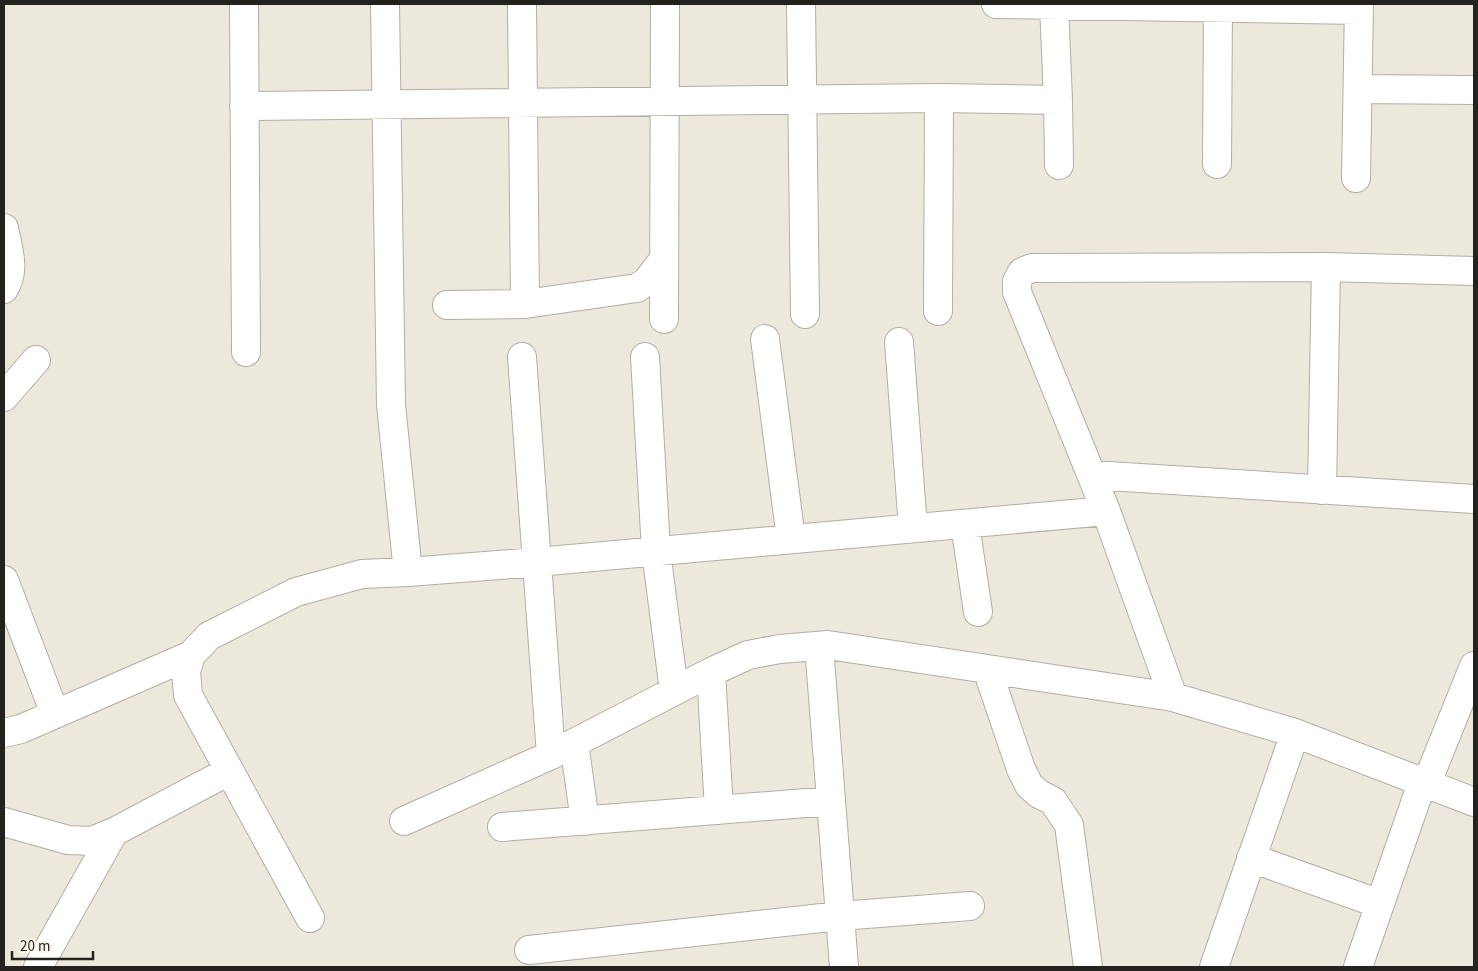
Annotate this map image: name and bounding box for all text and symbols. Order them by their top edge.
scale bar [12,928,94,960]
text: 20 m [20,936,50,957]

